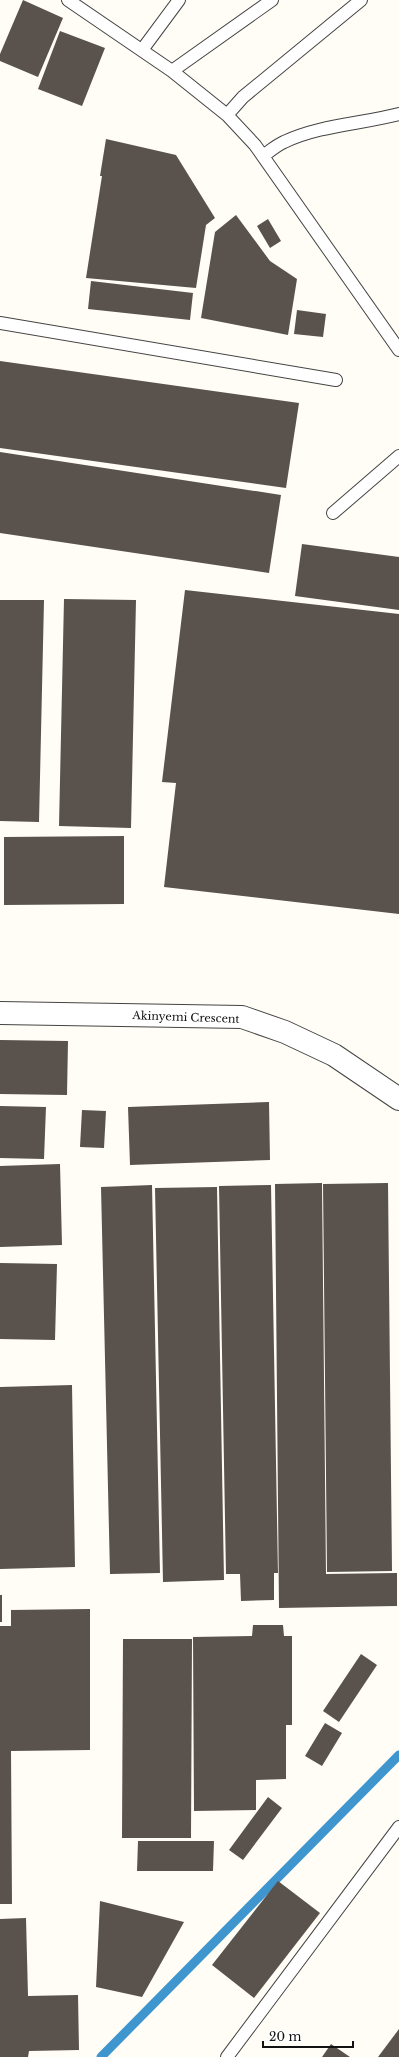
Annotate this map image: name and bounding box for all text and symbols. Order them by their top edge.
street label: Akinyemi Crescent [131,1008,241,1026]
scale bar [263,2023,353,2049]
text: 20 m [269,2029,301,2044]

